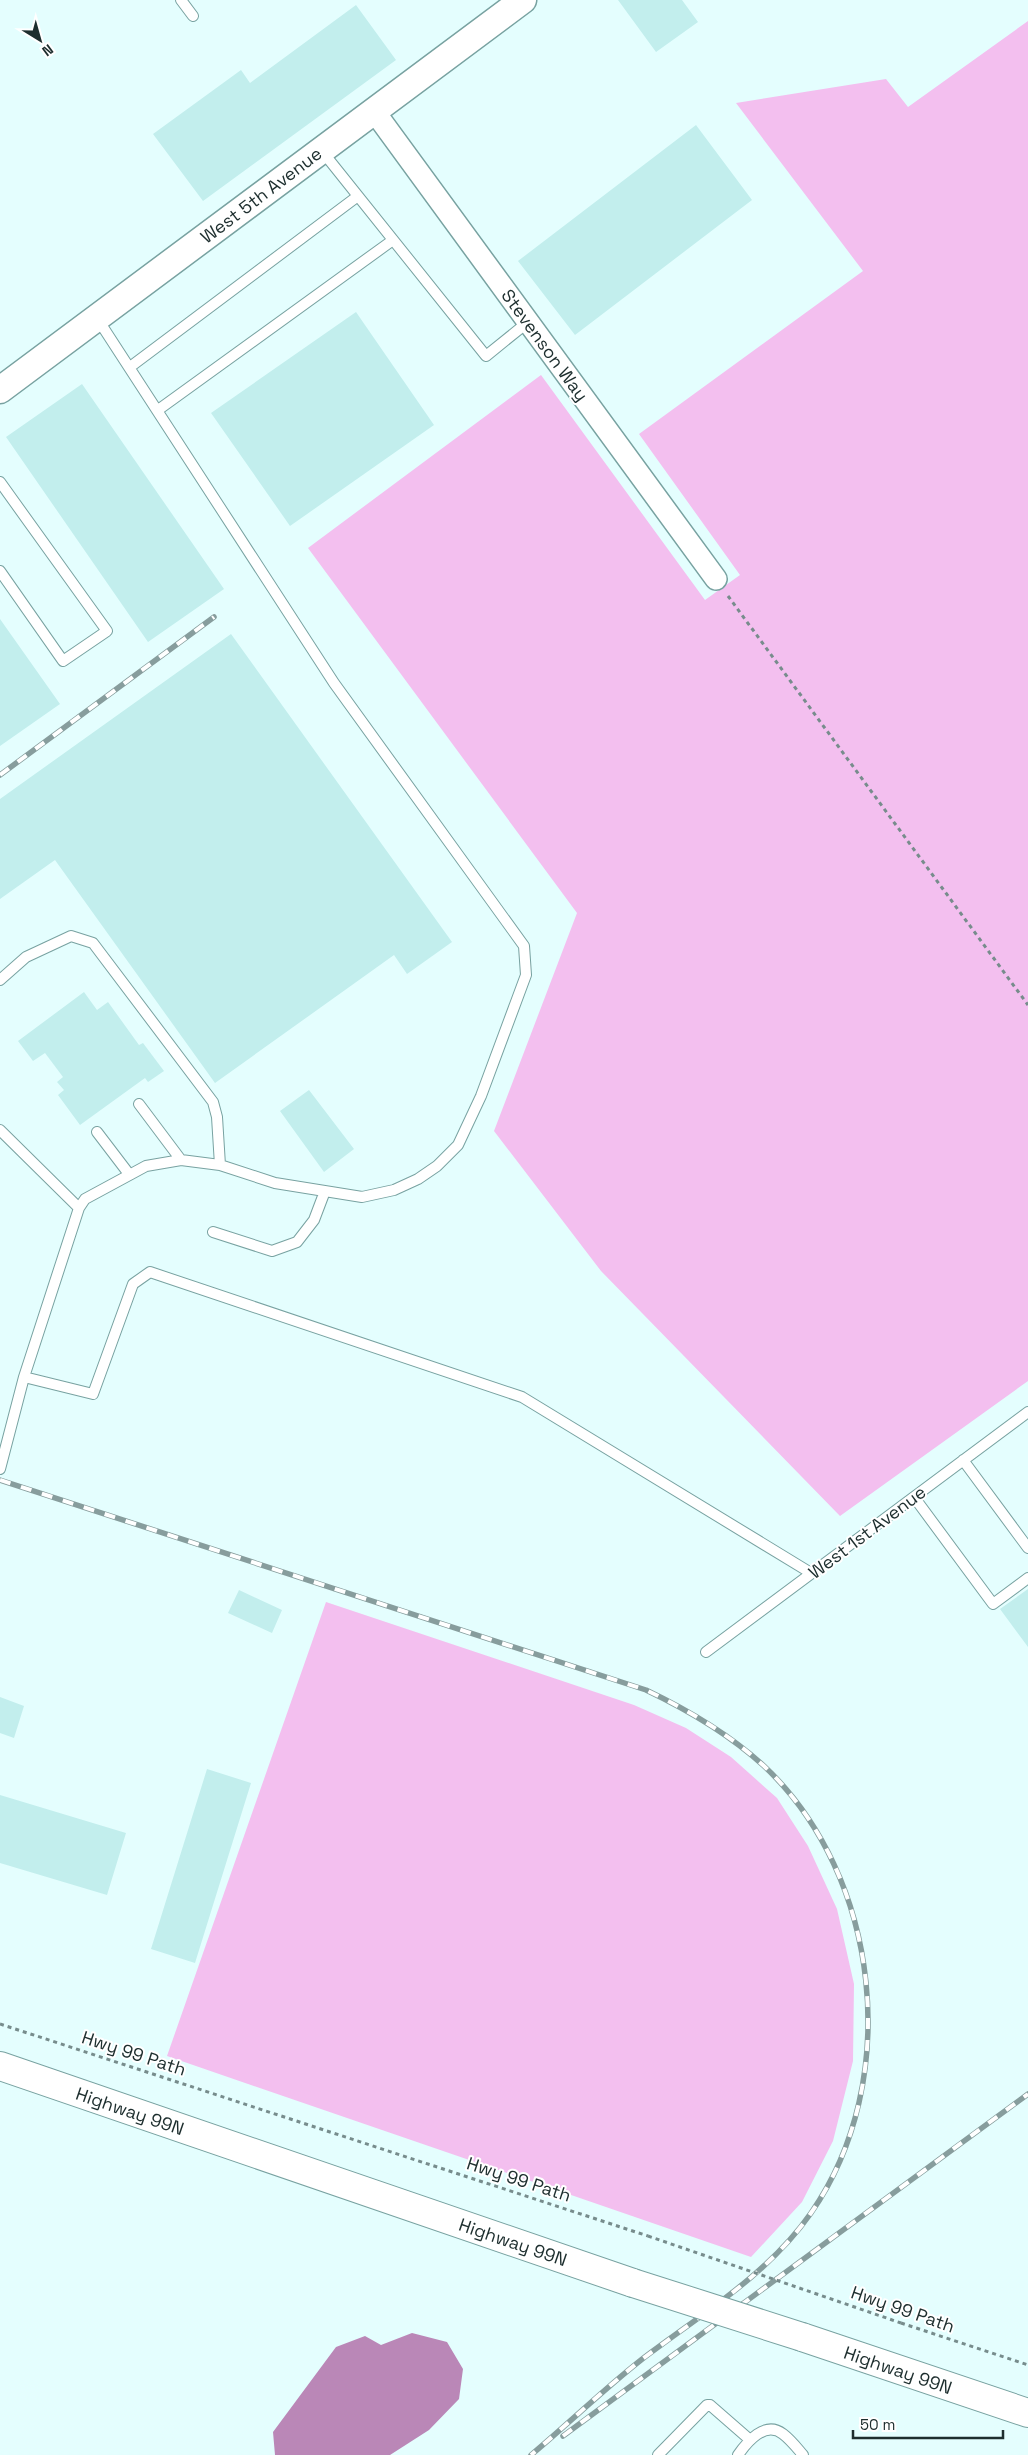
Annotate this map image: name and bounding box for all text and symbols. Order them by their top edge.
north arrow [15,15,65,65]
text: N [39,40,57,60]
street label: West 5th Avenue [196,142,326,248]
street label: Stevenson Way [497,284,593,406]
street label: West 1st Avenue [804,1480,930,1584]
street label: Hwy 99 Path [79,2025,189,2081]
street label: Highway 99N [73,2082,187,2140]
street label: Hwy 99 Path [464,2151,574,2207]
street label: Highway 99N [456,2213,570,2271]
street label: Hwy 99 Path [848,2281,958,2337]
street label: Highway 99N [841,2341,955,2399]
scale bar [853,2408,1003,2440]
text: 50 m [860,2415,895,2434]

